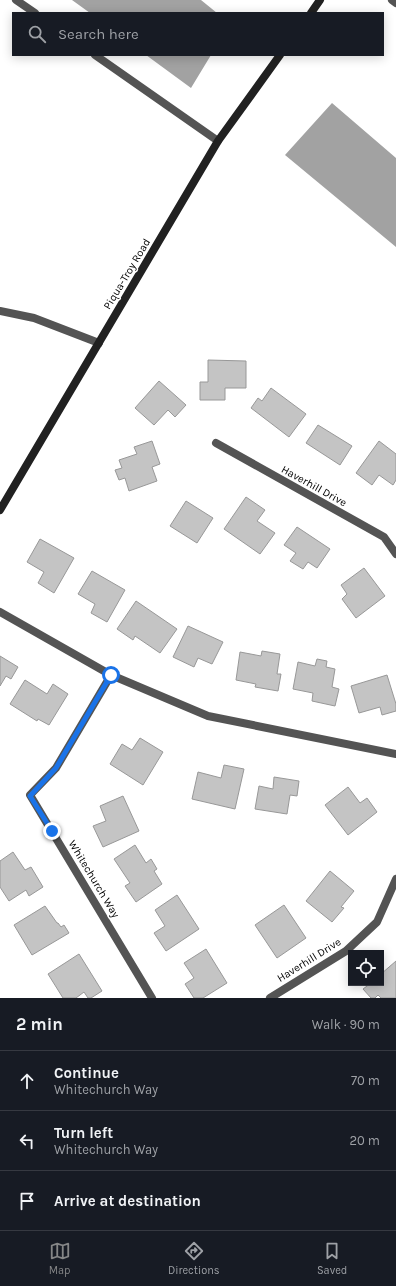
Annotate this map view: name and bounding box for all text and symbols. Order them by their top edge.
search box [12,12,384,56]
icon: search [26,23,48,45]
text: Search here [58,25,139,43]
street label: Piqua-Troy Road [101,236,153,312]
street label: Haverhill Drive [279,463,349,510]
route start [102,666,120,684]
route end [43,822,61,840]
street label: Whitechurch Way [66,838,122,920]
street label: Haverhill Drive [275,935,344,985]
map controls [348,950,384,986]
button: locate [348,950,384,986]
text: 2 min [16,1014,63,1034]
text: Walk · 90 m [312,1017,380,1032]
text: Continue [54,1064,119,1082]
icon: ahead [16,1070,38,1092]
text: 70 m [351,1073,380,1088]
text: Whitechurch Way [54,1082,158,1097]
text: Turn left [54,1124,113,1142]
icon: left [16,1130,38,1152]
text: 20 m [350,1133,380,1148]
text: Whitechurch Way [54,1142,158,1157]
icon: arrive [16,1190,38,1212]
text: Arrive at destination [54,1192,201,1210]
tab: Map [49,1240,71,1277]
tab: Directions [168,1240,220,1277]
tab: Saved [317,1240,347,1277]

